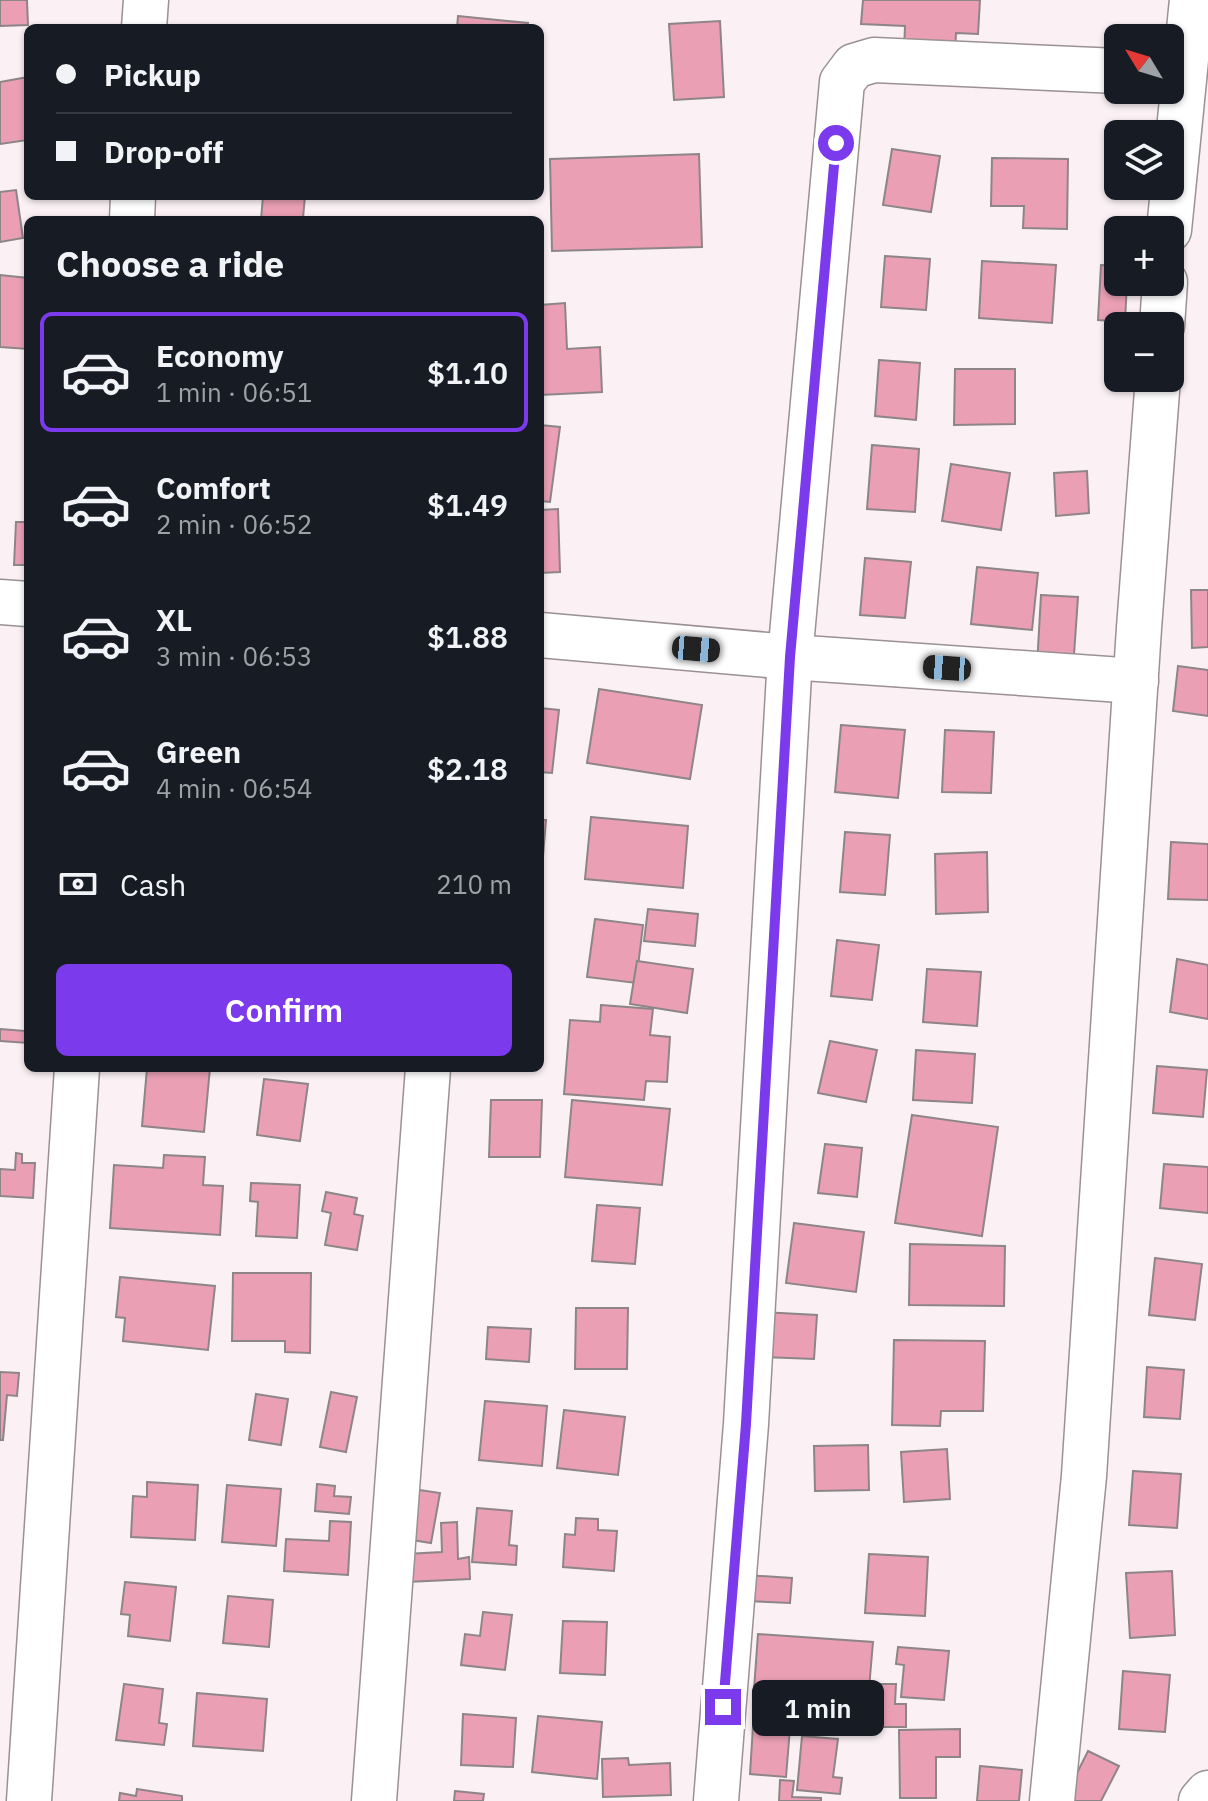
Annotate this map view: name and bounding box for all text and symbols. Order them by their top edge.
north arrow [1104,24,1184,104]
map controls [1104,24,1184,392]
text: Pickup [104,55,201,94]
button: layers [1104,120,1184,200]
route start [818,125,854,161]
text: Drop-off [104,132,223,171]
button: + [1104,216,1184,296]
text: Choose a ride [56,240,284,287]
button: − [1104,312,1184,392]
icon: car [60,336,132,408]
text: Economy [156,336,284,375]
text: $1.10 [427,353,508,392]
text: 1 min · 06:51 [156,375,312,409]
icon: car [60,468,132,540]
text: Comfort [156,468,271,507]
text: $1.49 [427,485,508,524]
text: 2 min · 06:52 [156,507,312,541]
icon: car [60,600,132,672]
text: XL [156,600,192,639]
text: $1.88 [427,617,508,656]
car [671,635,721,663]
text: 3 min · 06:53 [156,639,312,673]
car [922,654,972,682]
icon: car [60,732,132,804]
text: Green [156,732,241,771]
text: $2.18 [427,749,508,788]
text: 4 min · 06:54 [156,771,312,805]
icon: cash [56,862,100,906]
text: Cash [120,865,186,904]
text: 210 m [436,867,512,901]
button: Confirm [56,964,512,1056]
callout: 1 min [751,1679,883,1735]
route end [705,1689,741,1725]
text: 1 min [784,1691,852,1725]

